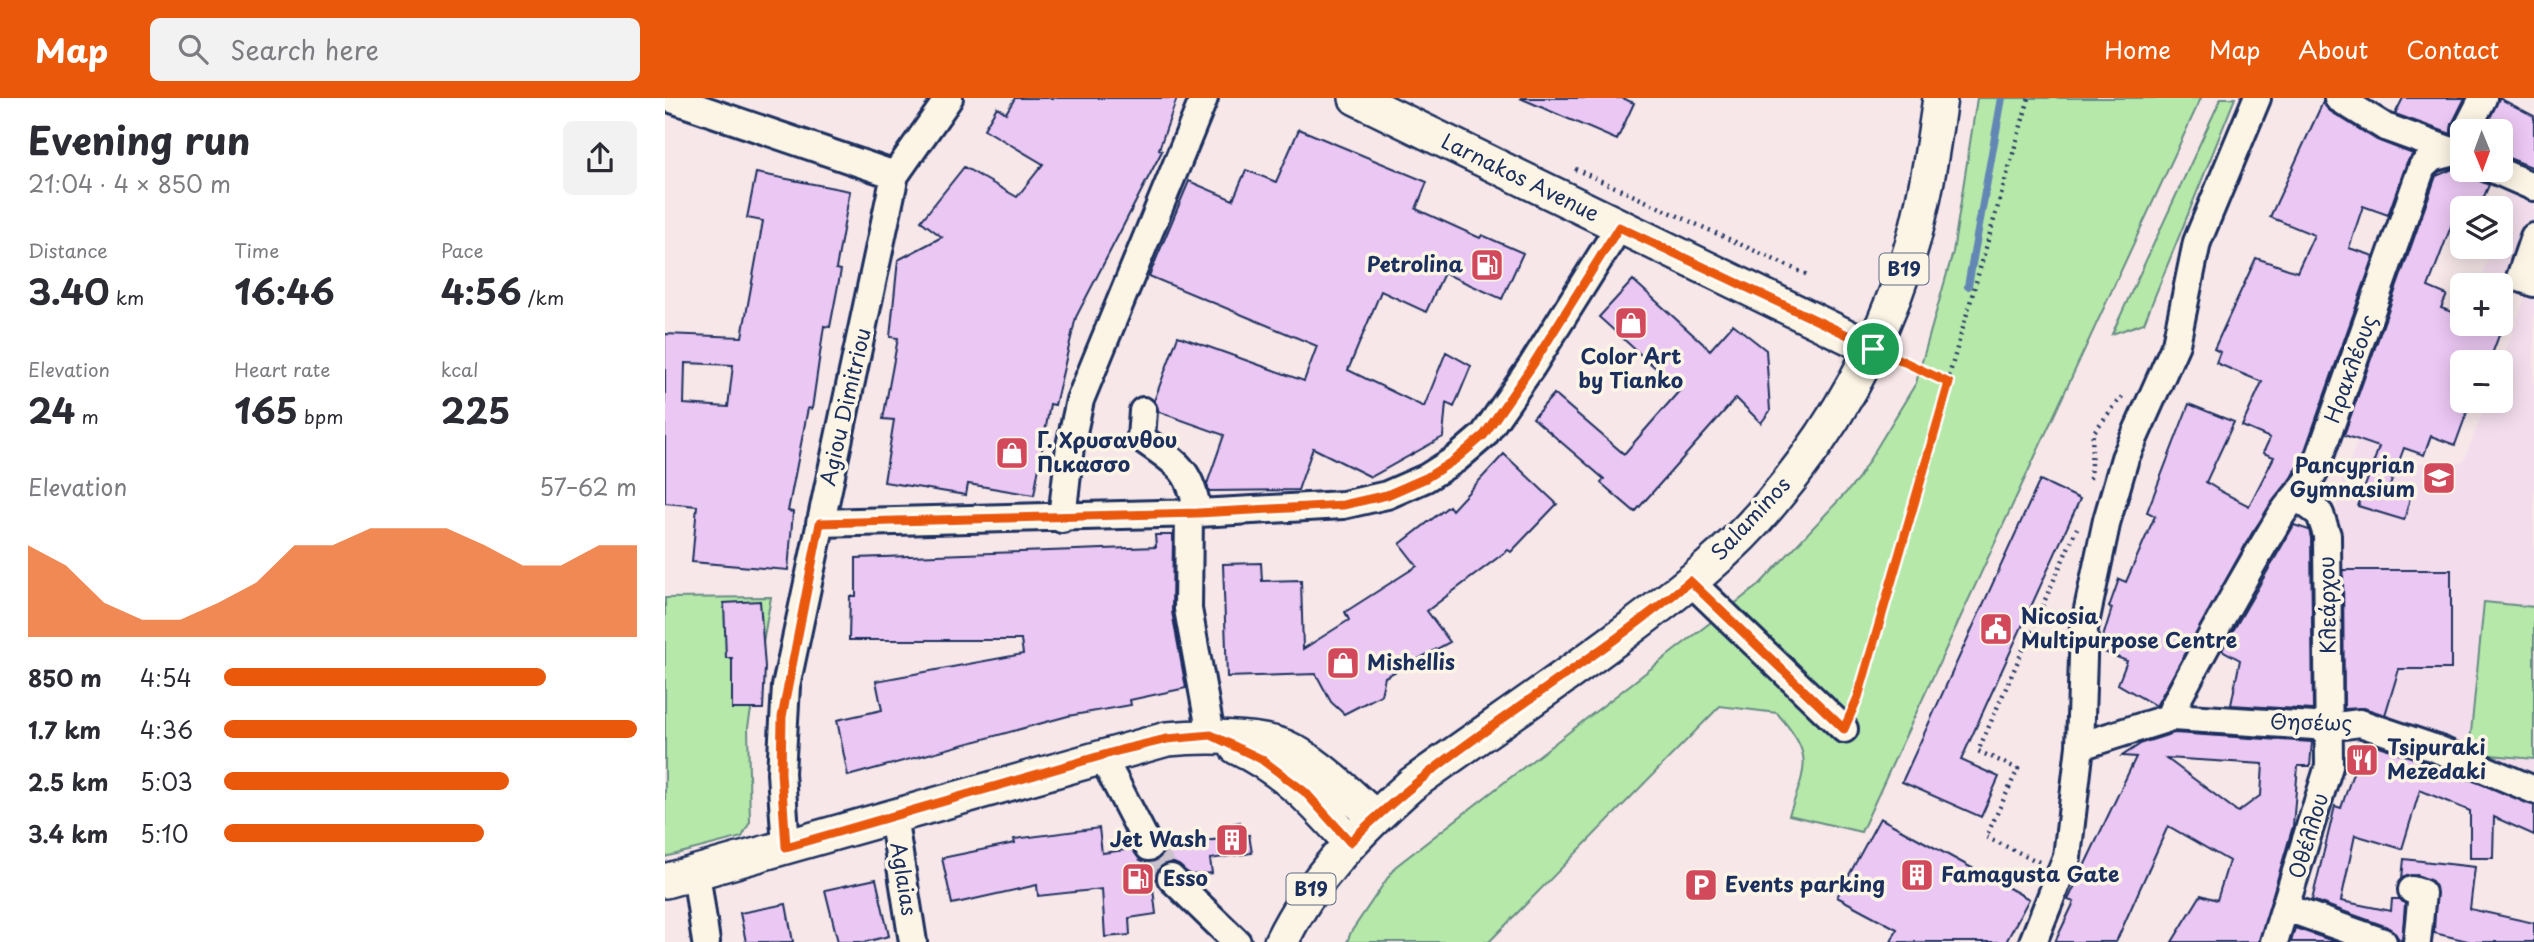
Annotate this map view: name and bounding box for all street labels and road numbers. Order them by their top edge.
street label: Larnakos Avenue [1437,124,1605,228]
road number: B19 [1879,253,1929,284]
street label: Ηρακλέους [2315,310,2384,427]
street label: Agiou Dimitriou [810,324,878,489]
street label: Salaminos [1702,469,1797,567]
street label: Κλεάρχου [2309,556,2343,654]
street label: Θησέως [2270,704,2352,738]
street label: Οθέλλου [2279,789,2335,882]
street label: Aglaias [883,840,927,918]
road number: B19 [1287,874,1335,904]

